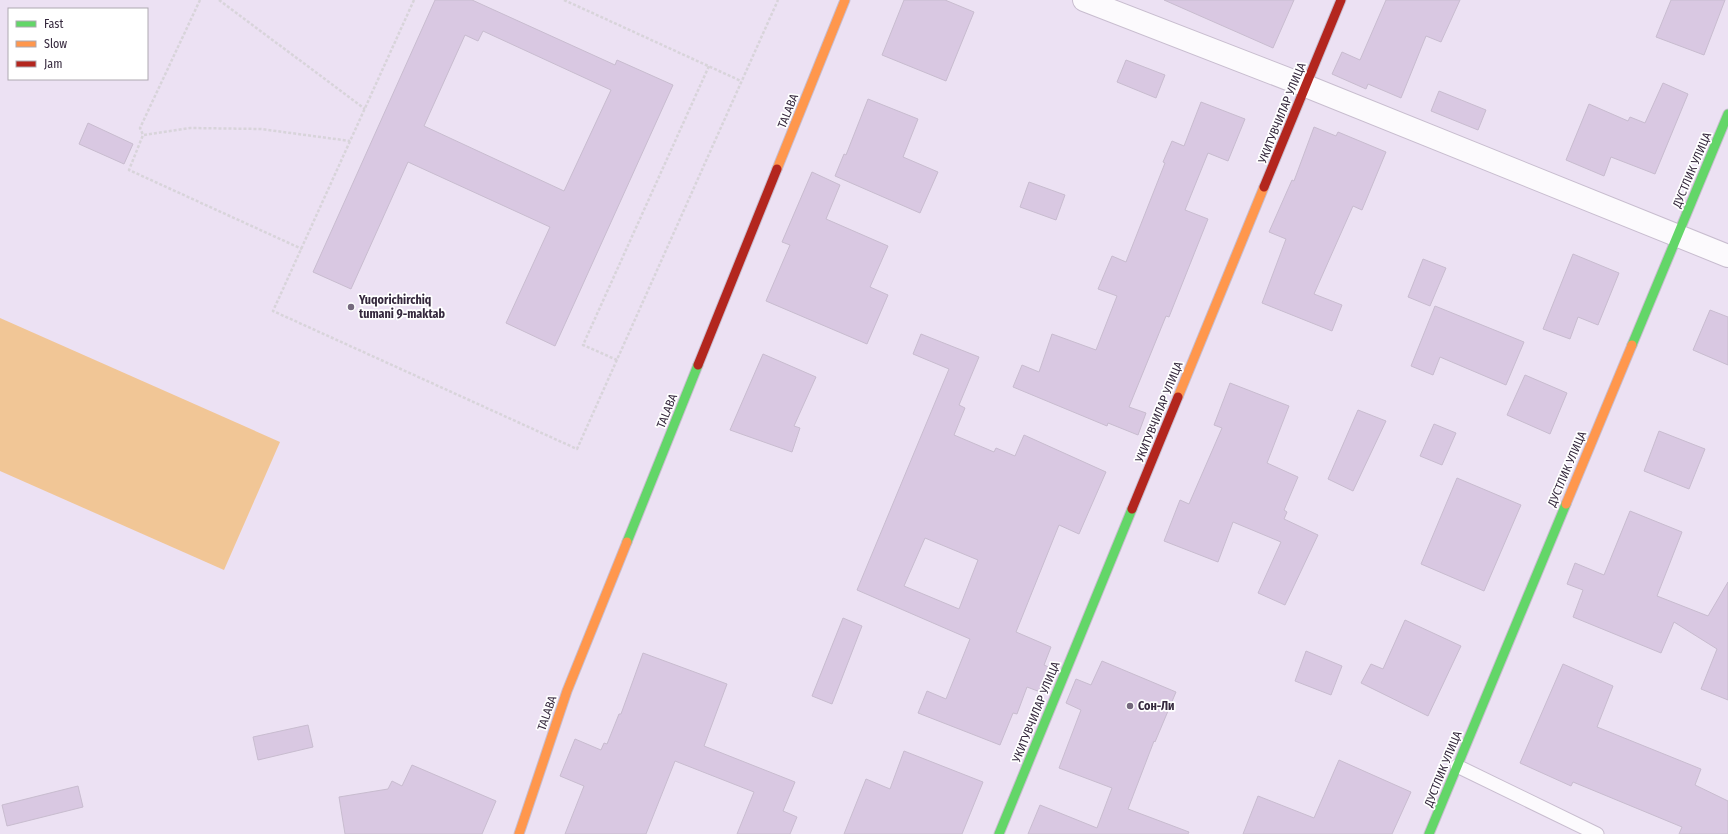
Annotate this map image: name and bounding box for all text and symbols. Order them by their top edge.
legend [8,8,148,80]
text: Fast [44,17,63,31]
text: Slow [44,37,67,51]
text: Jam [44,57,62,71]
street label: УКИТУВЧИЛАР УЛИЦА [1255,60,1309,166]
street label: TALABA [775,91,801,130]
street label: ДУСТЛИК УЛИЦА [1669,130,1714,211]
place label: Yuqorichirchiq tumani 9-maktab [358,293,445,321]
marker: Yuqorichirchiq tumani 9-maktab [346,302,356,312]
street label: УКИТУВЧИЛАР УЛИЦА [1132,359,1186,465]
street label: TALABA [654,391,680,430]
street label: ДУСТЛИК УЛИЦА [1544,429,1589,510]
street label: УКИТУВЧИЛАР УЛИЦА [1009,659,1063,765]
street label: TALABA [535,693,560,732]
place label: Сон-Ли [1138,699,1175,713]
marker: Сон-Ли [1125,701,1135,711]
street label: ДУСТЛИК УЛИЦА [1421,728,1465,810]

